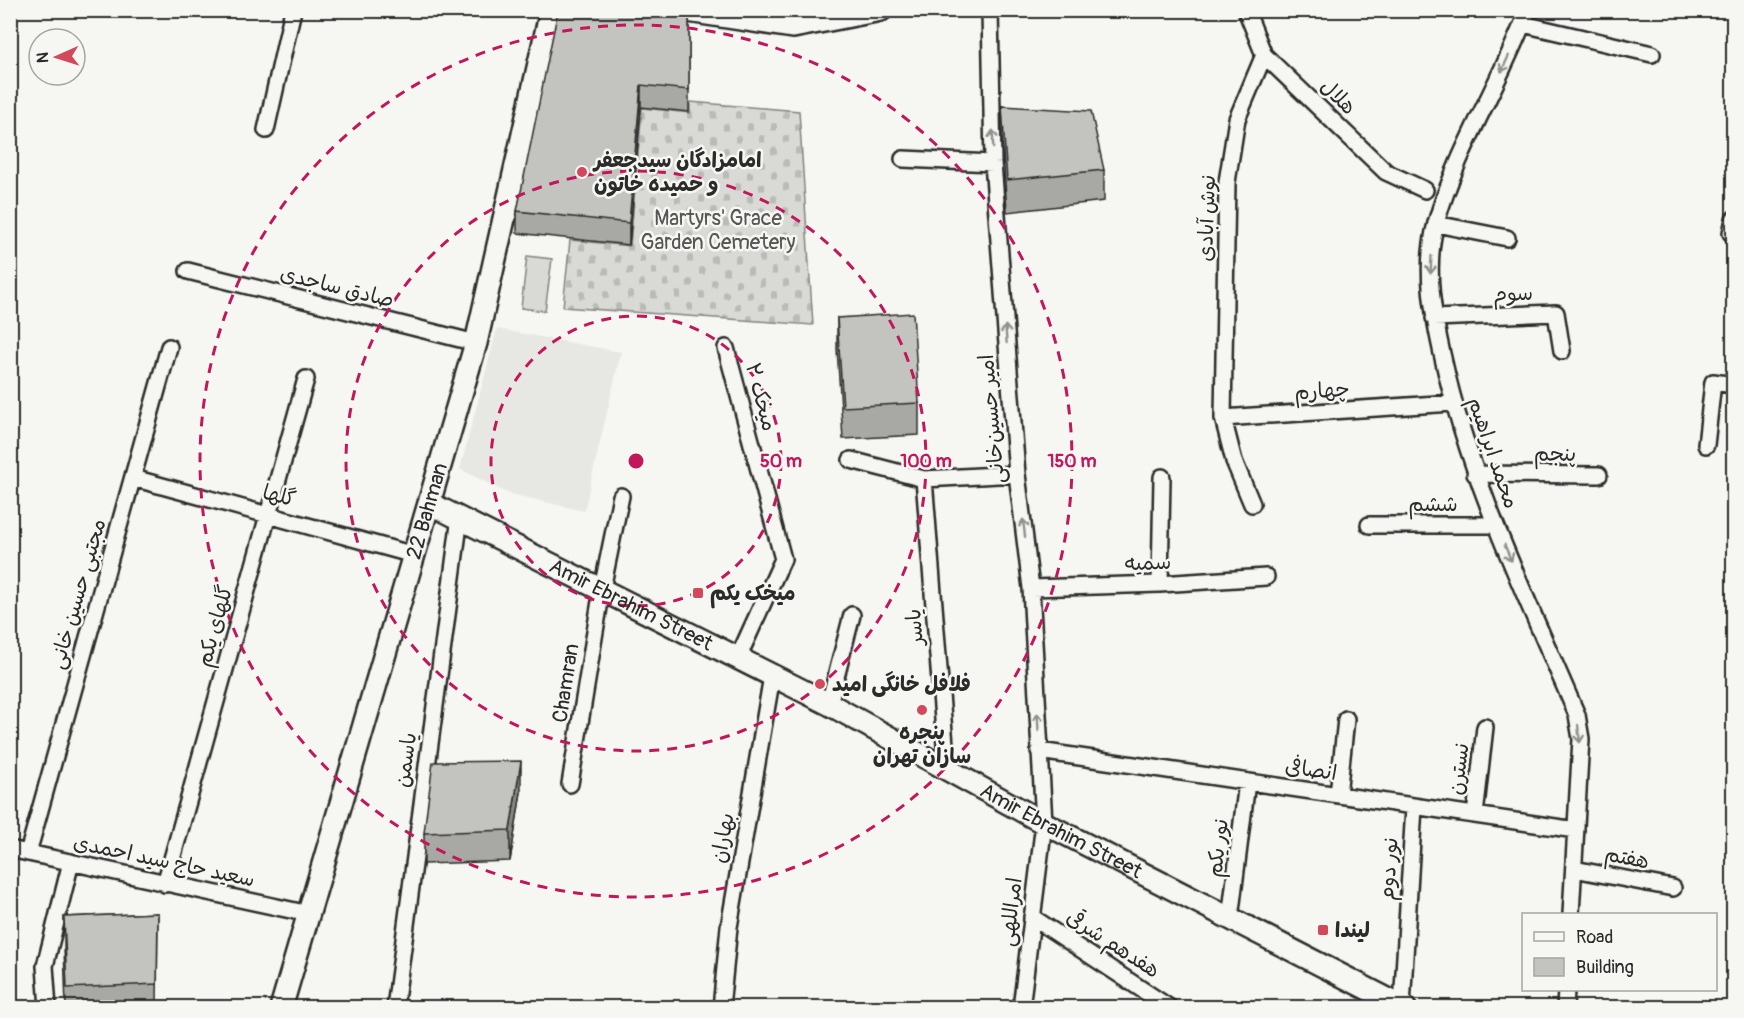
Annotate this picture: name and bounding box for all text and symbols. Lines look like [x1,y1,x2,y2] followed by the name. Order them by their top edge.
[27,27,87,87] north arrow
[33,52,53,64] text: N
[1498,55,1510,73] one-way arrow
[1314,73,1362,121] street label: هلال
[987,130,998,150] one-way arrow
[592,147,762,198] place label: امامزادگان سیدجعفر و حمیده خاتون
[575,165,589,179] marker: امامزادگان سیدجعفر و حمیده خاتون
[1192,174,1222,262] street label: نوش آبادی
[640,205,796,256] park label: Martyrs' Grace Garden Cemetery
[1425,255,1436,275] one-way arrow
[277,260,397,314] street label: صادق ساجدی
[1493,280,1533,310] street label: سوم
[1000,324,1011,344] one-way arrow
[973,353,1011,485] street label: امیر حسین‌خانی
[739,360,783,434] street label: میخک ۲
[1293,376,1351,408] street label: چهارم
[1459,394,1525,513] street label: محمد ابراهیم
[1534,440,1576,470] street label: پنجم
[760,450,802,473] text: 50 m
[900,450,952,473] text: 100 m
[1048,450,1097,473] text: 150 m
[626,451,646,471] centre of rings
[400,460,454,562] street label: 22 Bahman
[259,479,299,513] street label: گلها
[1408,491,1458,520] street label: ششم
[44,516,112,672] street label: مجتبی حسین خانی
[1018,518,1029,538] one-way arrow
[1503,543,1514,562] one-way arrow
[1124,549,1172,577] street label: سمیه
[545,552,718,657] street label: Amir Ebrahim Street
[710,580,795,609] place label: میخک یکم
[190,582,241,670] street label: گلهای یکم
[691,586,705,600] marker: میخک یکم
[900,607,930,648] street label: یاسر
[546,642,586,724] street label: Chamran
[832,671,971,698] place label: فلافل خانگی امید
[813,677,827,691] marker: فلافل خانگی امید
[915,703,929,717] marker: پنجره سازان تهران
[1032,713,1043,733] one-way arrow
[873,719,971,770] place label: پنجره سازان تهران
[1574,723,1585,743] one-way arrow
[389,731,423,789] street label: یاسمن
[1442,741,1476,797] street label: نسترن
[1283,752,1339,787] street label: انصافی
[975,777,1147,885] street label: Amir Ebrahim Street
[705,811,741,865] street label: بهاران
[1201,817,1237,879] street label: نور یکم
[71,829,257,893] street label: سعید حاج سید احمدی
[1373,837,1407,902] street label: نور دوم
[1602,840,1652,878] street label: هفتم
[993,876,1029,948] street label: امراللهی
[1060,904,1165,986] street label: هفدهم شرقی
[1522,913,1717,991] legend
[1335,917,1370,944] place label: لیندا
[1316,923,1330,937] marker: لیندا
[1576,926,1613,949] text: Road
[1576,956,1634,979] text: Building

